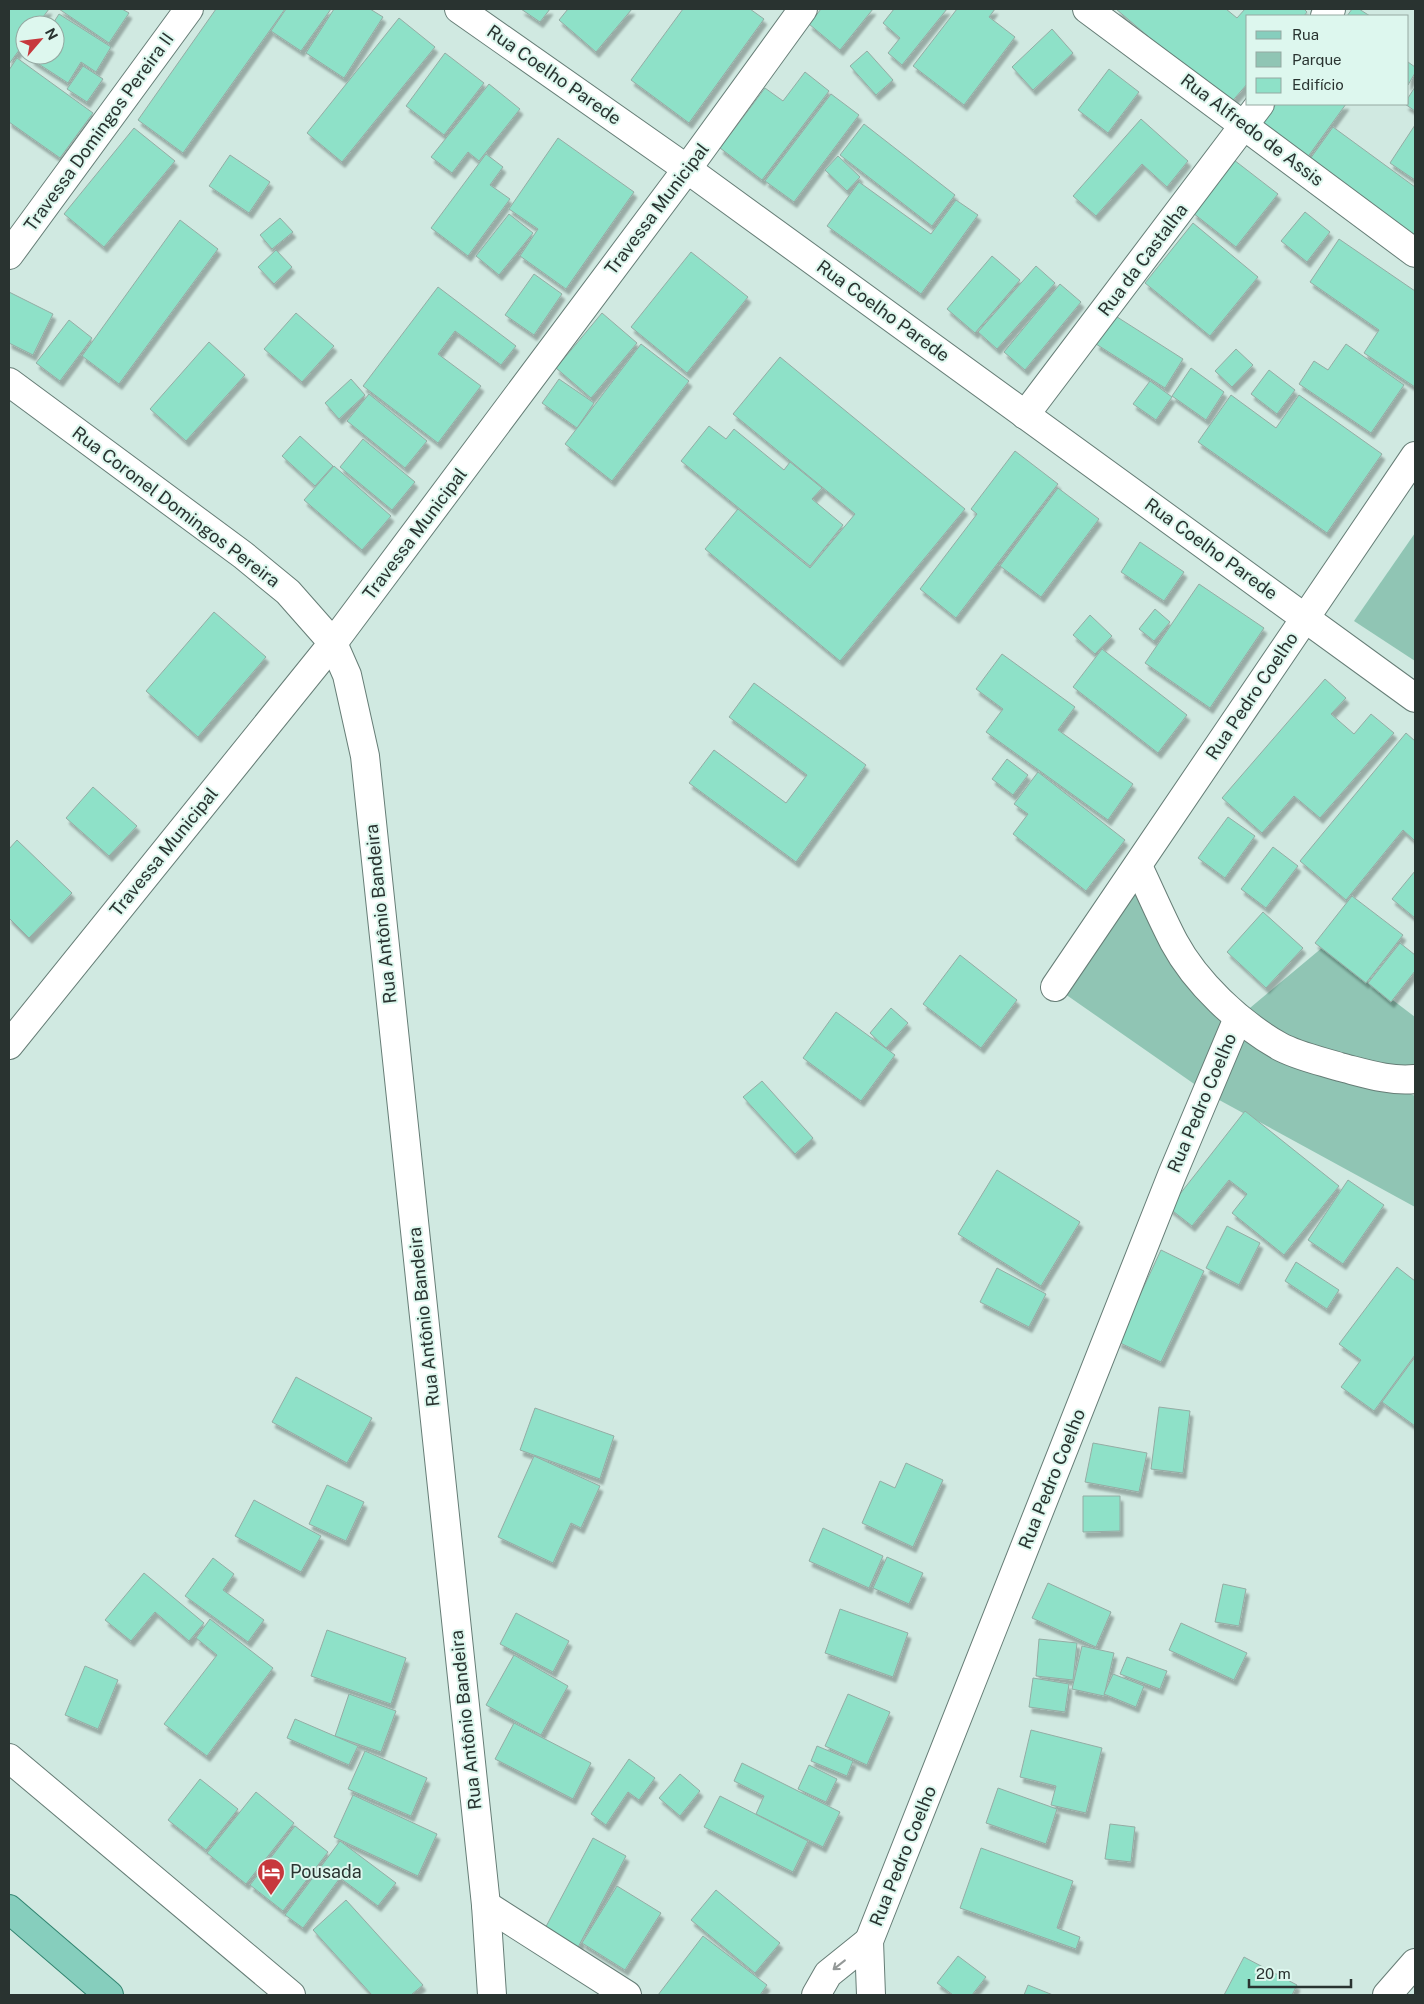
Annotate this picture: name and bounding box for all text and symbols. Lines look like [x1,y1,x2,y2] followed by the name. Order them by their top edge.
[15,15,65,65] north arrow
[1246,15,1409,105] legend
[483,20,625,129] street label: Rua Coelho Parede
[42,25,61,42] text: N
[1292,26,1319,43] text: Rua
[20,28,178,235] street label: Travessa Domingos Pereira II
[1292,51,1342,68] text: Parque
[1177,69,1328,190] street label: Rua Alfredo de Assis
[1292,76,1344,93] text: Edifício
[600,139,713,279] street label: Travessa Municipal
[1094,199,1192,320] street label: Rua da Castalha
[813,255,954,366] street label: Rua Coelho Parede
[68,422,284,592] street label: Rua Coronel Domingos Pereira
[358,464,471,604] street label: Travessa Municipal
[1141,493,1282,604] street label: Rua Coelho Parede
[1201,628,1302,763] street label: Rua Pedro Coelho
[105,783,222,920] street label: Travessa Municipal
[361,823,400,1005] street label: Rua Antônio Bandeira
[1163,1030,1240,1176] street label: Rua Pedro Coelho
[404,1226,443,1408] street label: Rua Antônio Bandeira
[1014,1406,1089,1552] street label: Rua Pedro Coelho
[446,1629,485,1811] street label: Rua Antônio Bandeira
[865,1783,940,1929] street label: Rua Pedro Coelho
[256,1857,286,1896] hotel icon: Pousada
[290,1861,362,1882] place label: Pousada
[1249,1956,1352,1988] scale bar
[832,1960,846,1970] one-way arrow
[1256,1965,1291,1982] text: 20 m

